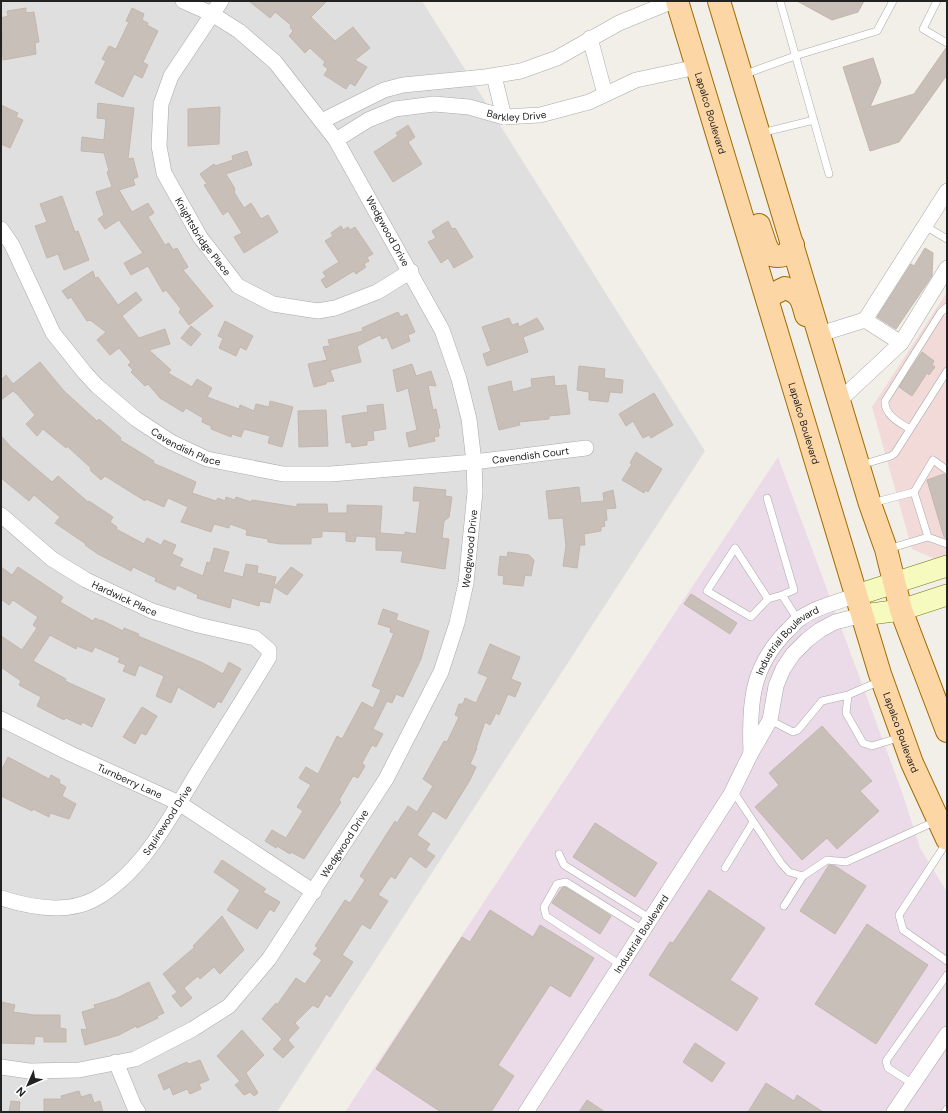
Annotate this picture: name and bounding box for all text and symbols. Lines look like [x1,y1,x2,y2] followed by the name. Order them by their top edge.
[692,71,729,156] street label: Lapalco Boulevard
[485,106,548,124] street label: Barkley Drive
[363,194,412,269] street label: Wedgwood Drive
[172,195,234,279] street label: Knightsbridge Place
[785,381,822,466] street label: Lapalco Boulevard
[148,425,222,469] street label: Cavendish Place
[491,444,570,467] street label: Cavendish Court
[459,509,480,589] street label: Wedgwood Drive
[90,578,159,619] street label: Hardwick Place
[753,603,821,677] street label: Industrial Boulevard
[880,690,922,775] street label: Lapalco Boulevard
[95,761,165,802] street label: Turnberry Lane
[140,782,195,858] street label: Squirewood Drive
[318,807,372,880] street label: Wedgwood Drive
[611,892,671,976] street label: Industrial Boulevard
[8,1065,48,1105] north arrow
[13,1084,29,1100] text: N

